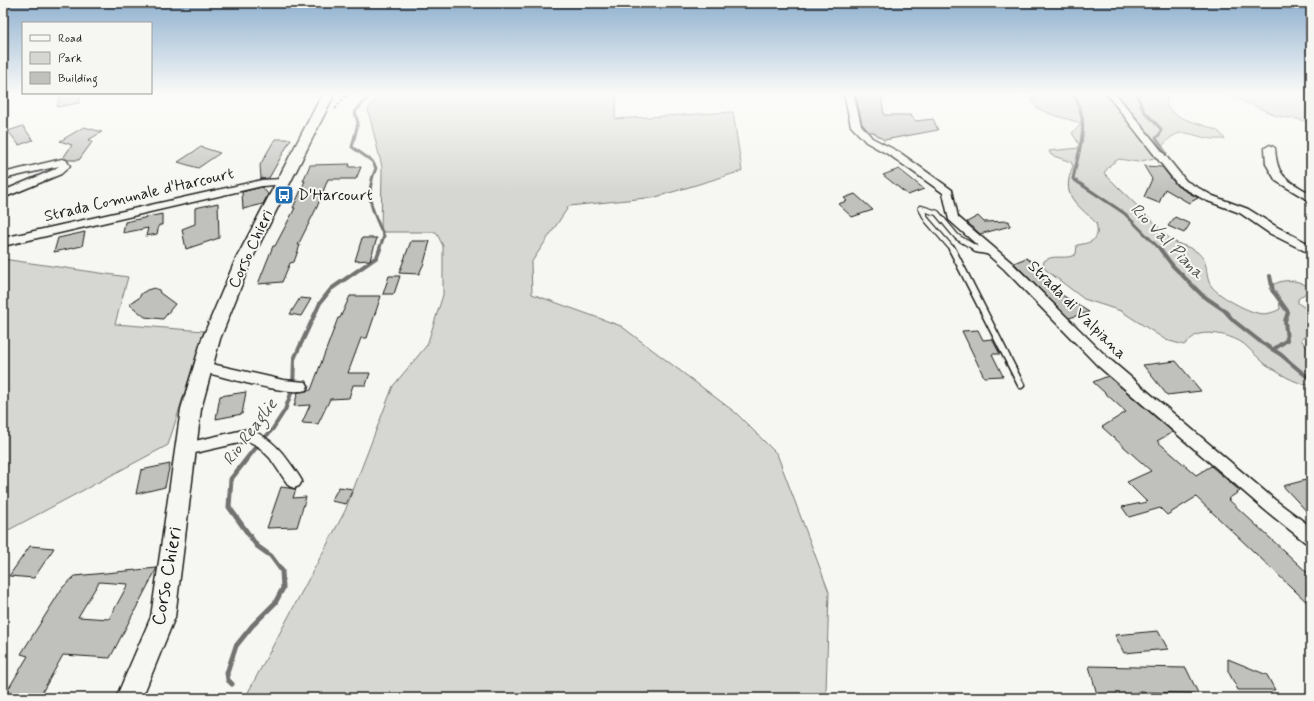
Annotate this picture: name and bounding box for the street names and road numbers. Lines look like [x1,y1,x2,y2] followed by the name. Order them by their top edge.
[42,163,236,227] street label: Strada Comunale d'Harcourt
[224,206,278,292] street label: Corso Chieri
[1023,256,1131,364] street label: Strada di Valpiana
[146,524,188,628] street label: Corso Chieri

